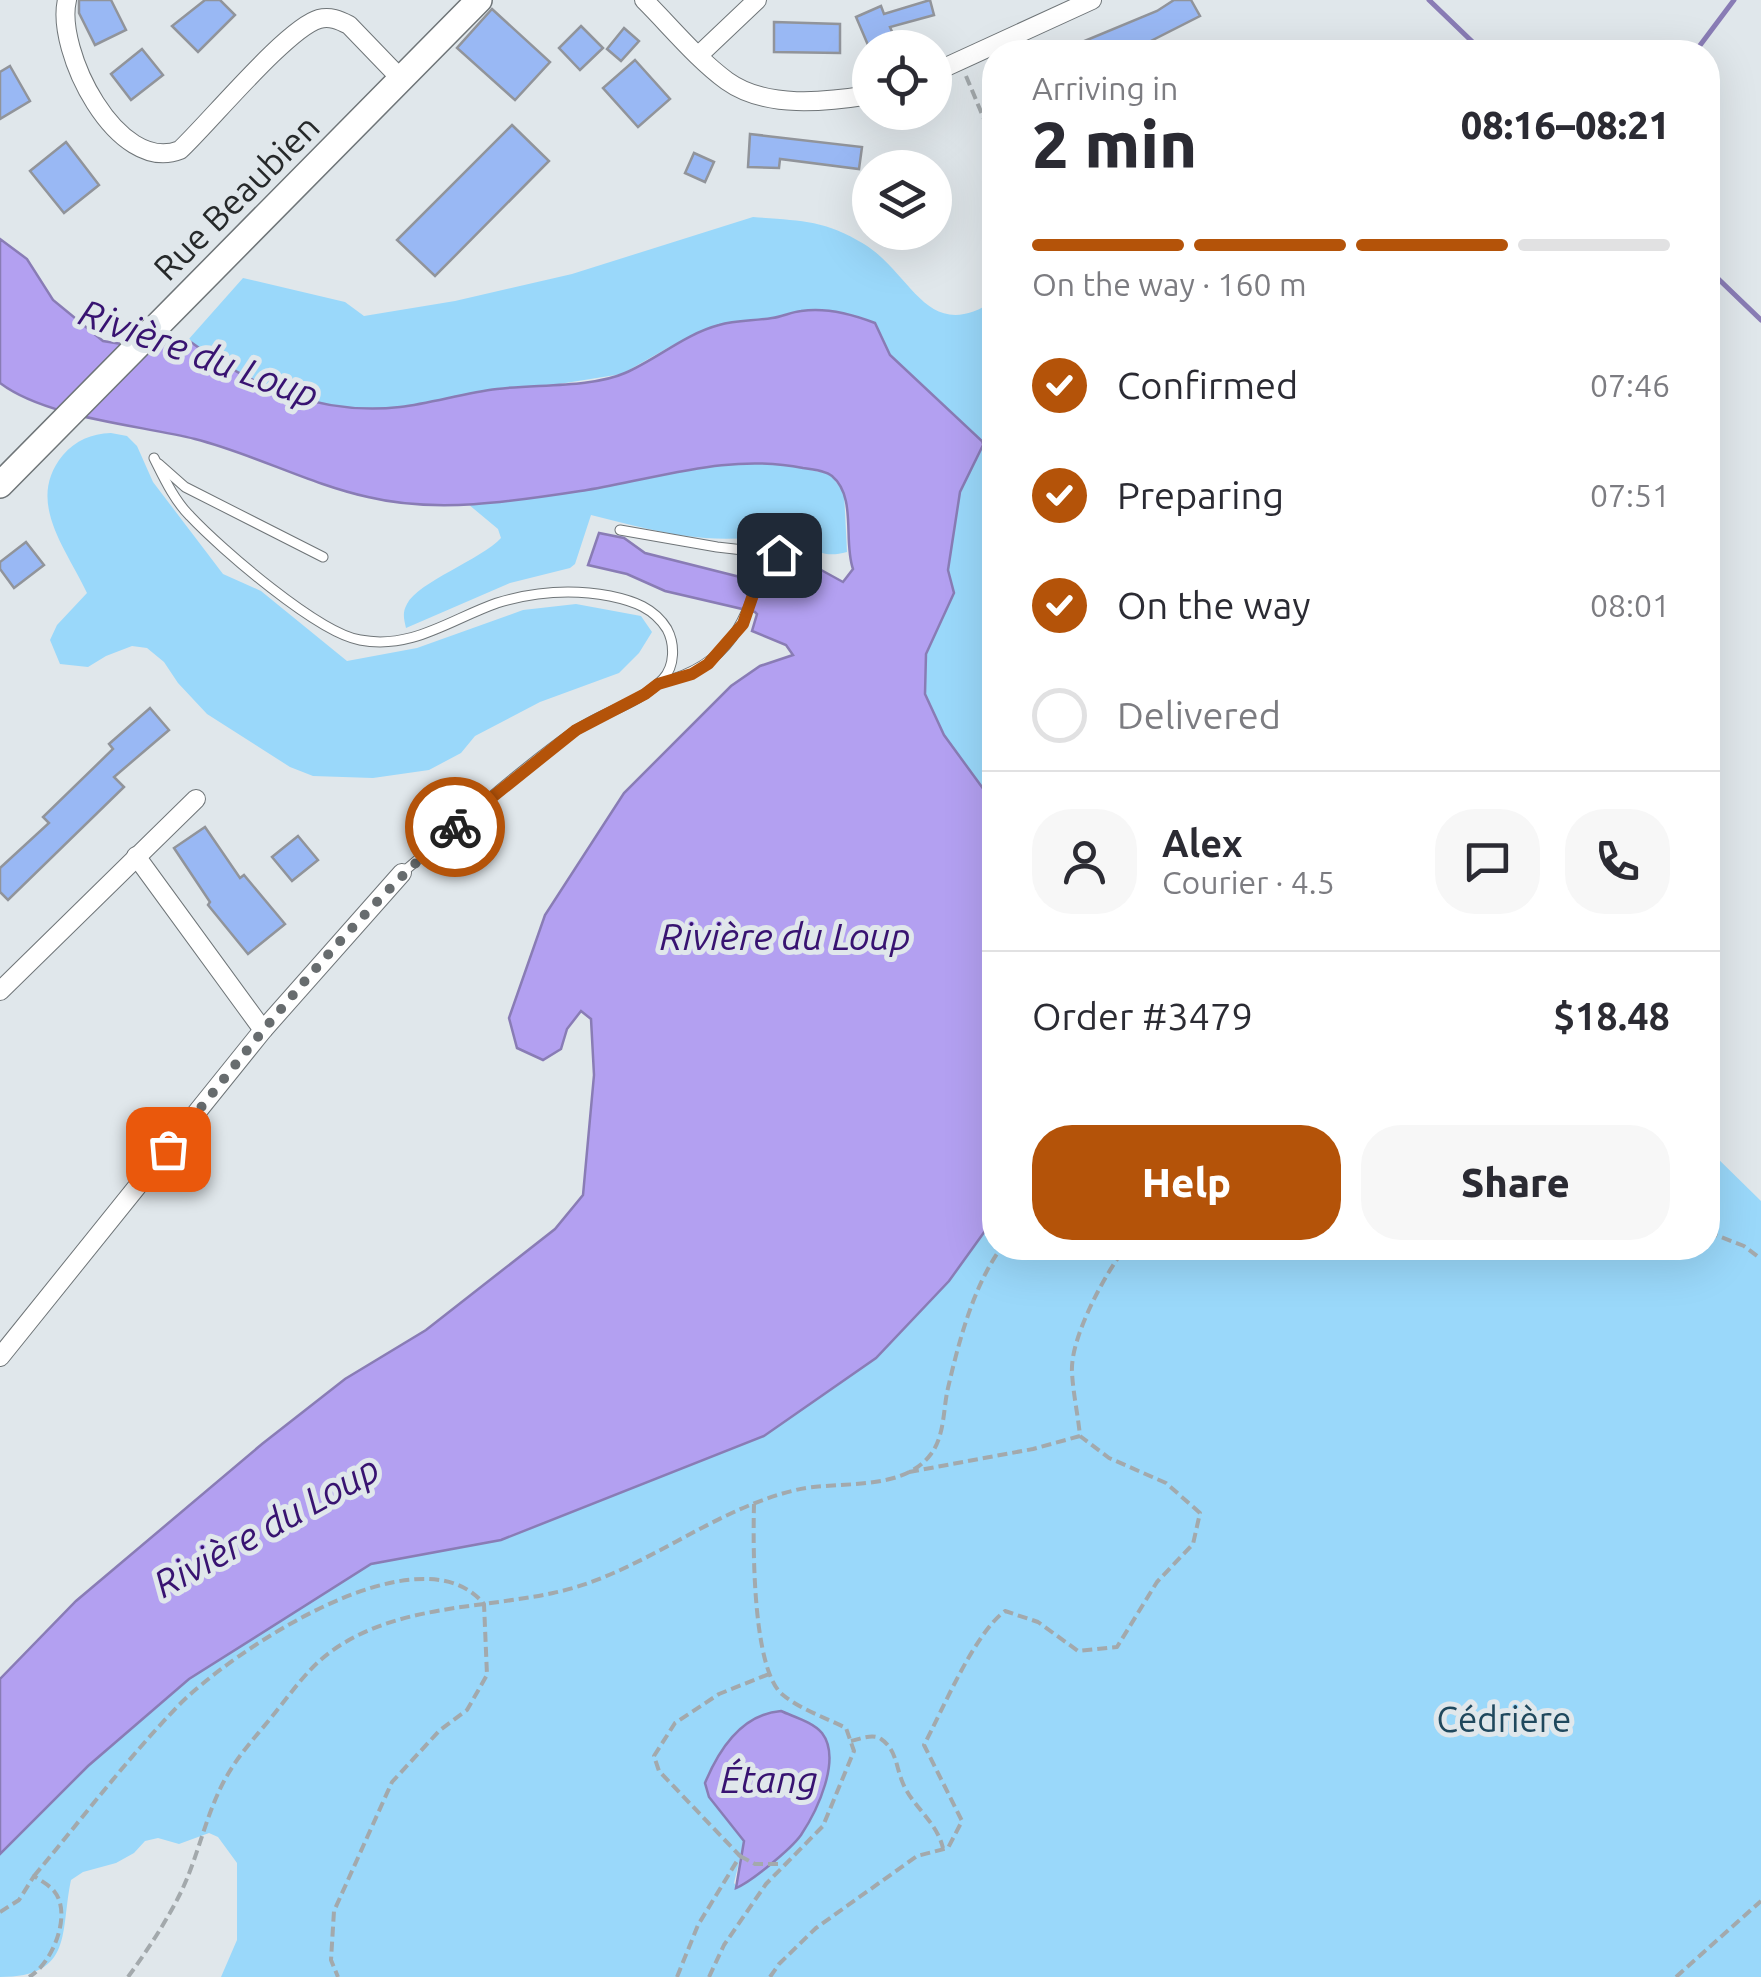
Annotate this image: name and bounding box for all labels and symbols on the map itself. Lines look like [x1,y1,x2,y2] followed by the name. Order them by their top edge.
[145,106,327,288] street label: Rue Beaubien
[74,290,324,416] water label: Rivière du Loup
[737,513,822,598] pin
[405,777,505,877] courier
[660,915,910,957] water label: Rivière du Loup
[126,1107,211,1192] pin
[146,1447,386,1605] water label: Rivière du Loup
[1437,1699,1571,1739] park label: Cédrière
[720,1757,818,1800] water label: Étang

